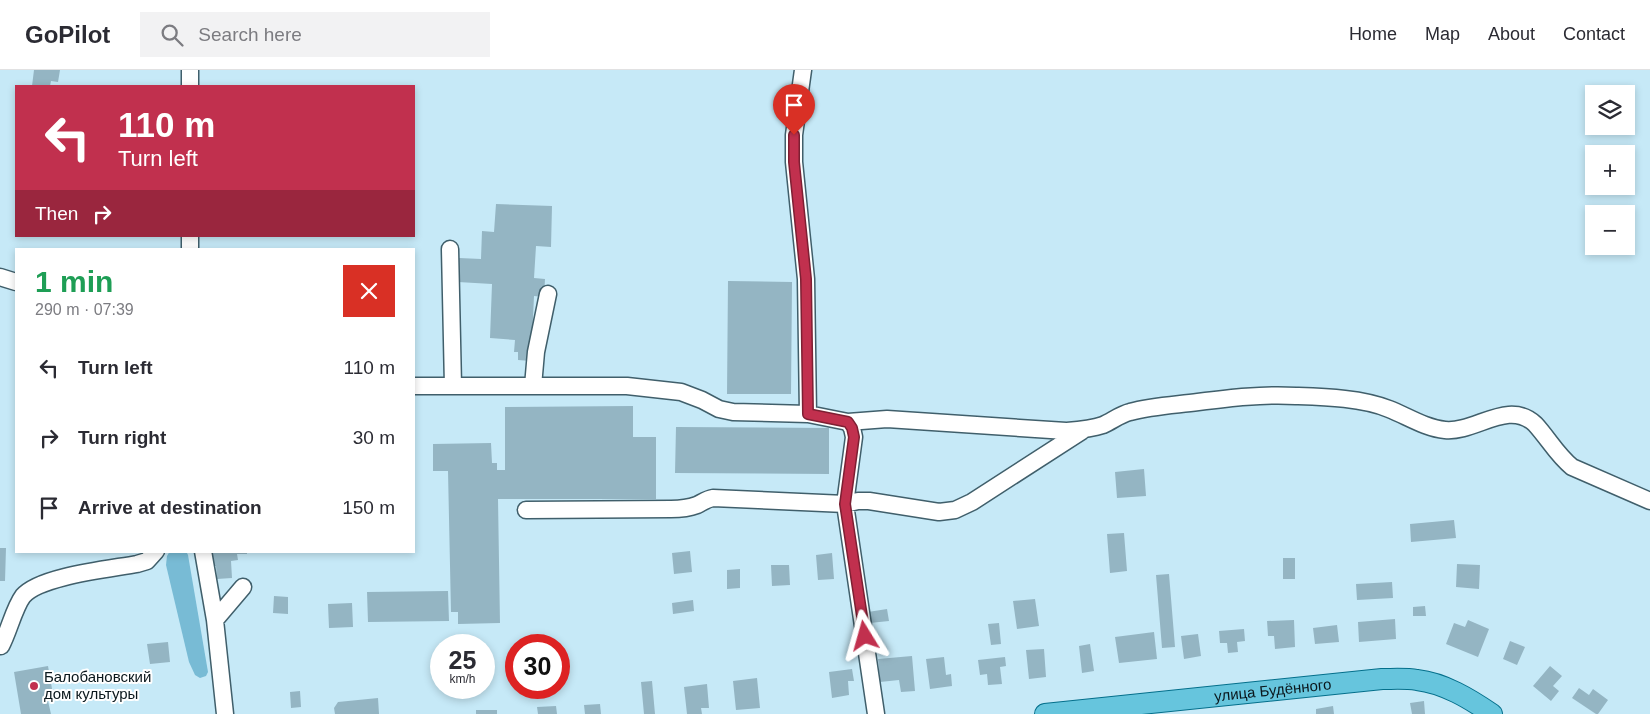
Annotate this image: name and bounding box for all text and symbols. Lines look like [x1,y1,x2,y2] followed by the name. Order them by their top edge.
[140,12,490,57] search box
[25,21,110,48] text: GoPilot
[158,21,186,49] icon: search
[198,24,302,45] text: Search here
[1349,24,1397,44] text: Home
[1425,24,1460,44] text: Map
[1488,24,1535,44] text: About
[1563,24,1625,44] text: Contact
[773,84,815,135] pin
[1585,85,1635,255] map controls
[1585,85,1635,135] button: layers
[780,91,808,119] icon: arrive
[35,105,100,170] icon: left
[118,105,215,144] text: 110 m
[1585,145,1635,195] button: +
[118,146,198,171] text: Turn left
[88,200,116,228] icon: right
[35,203,78,224] text: Then
[1585,205,1635,255] button: −
[35,265,113,298] text: 1 min
[343,265,395,317] button: close
[35,301,134,318] text: 290 m · 07:39
[35,354,63,382] icon: left
[78,357,153,378] text: Turn left
[344,357,395,378] text: 110 m
[35,424,63,452] icon: right
[78,427,166,448] text: Turn right
[353,427,395,448] text: 30 m
[35,494,63,522] icon: arrive
[78,497,262,518] text: Arrive at destination
[342,497,395,518] text: 150 m
[838,609,890,661] position arrow
[505,634,570,699] speed limit sign: 30
[449,646,476,674] text: 25
[44,668,151,702] place label: Балобановский дом культуры
[449,672,476,686] text: km/h
[1213,675,1332,704] street label: улица Будённого
[28,680,40,692] marker: Балобановский дом культуры

